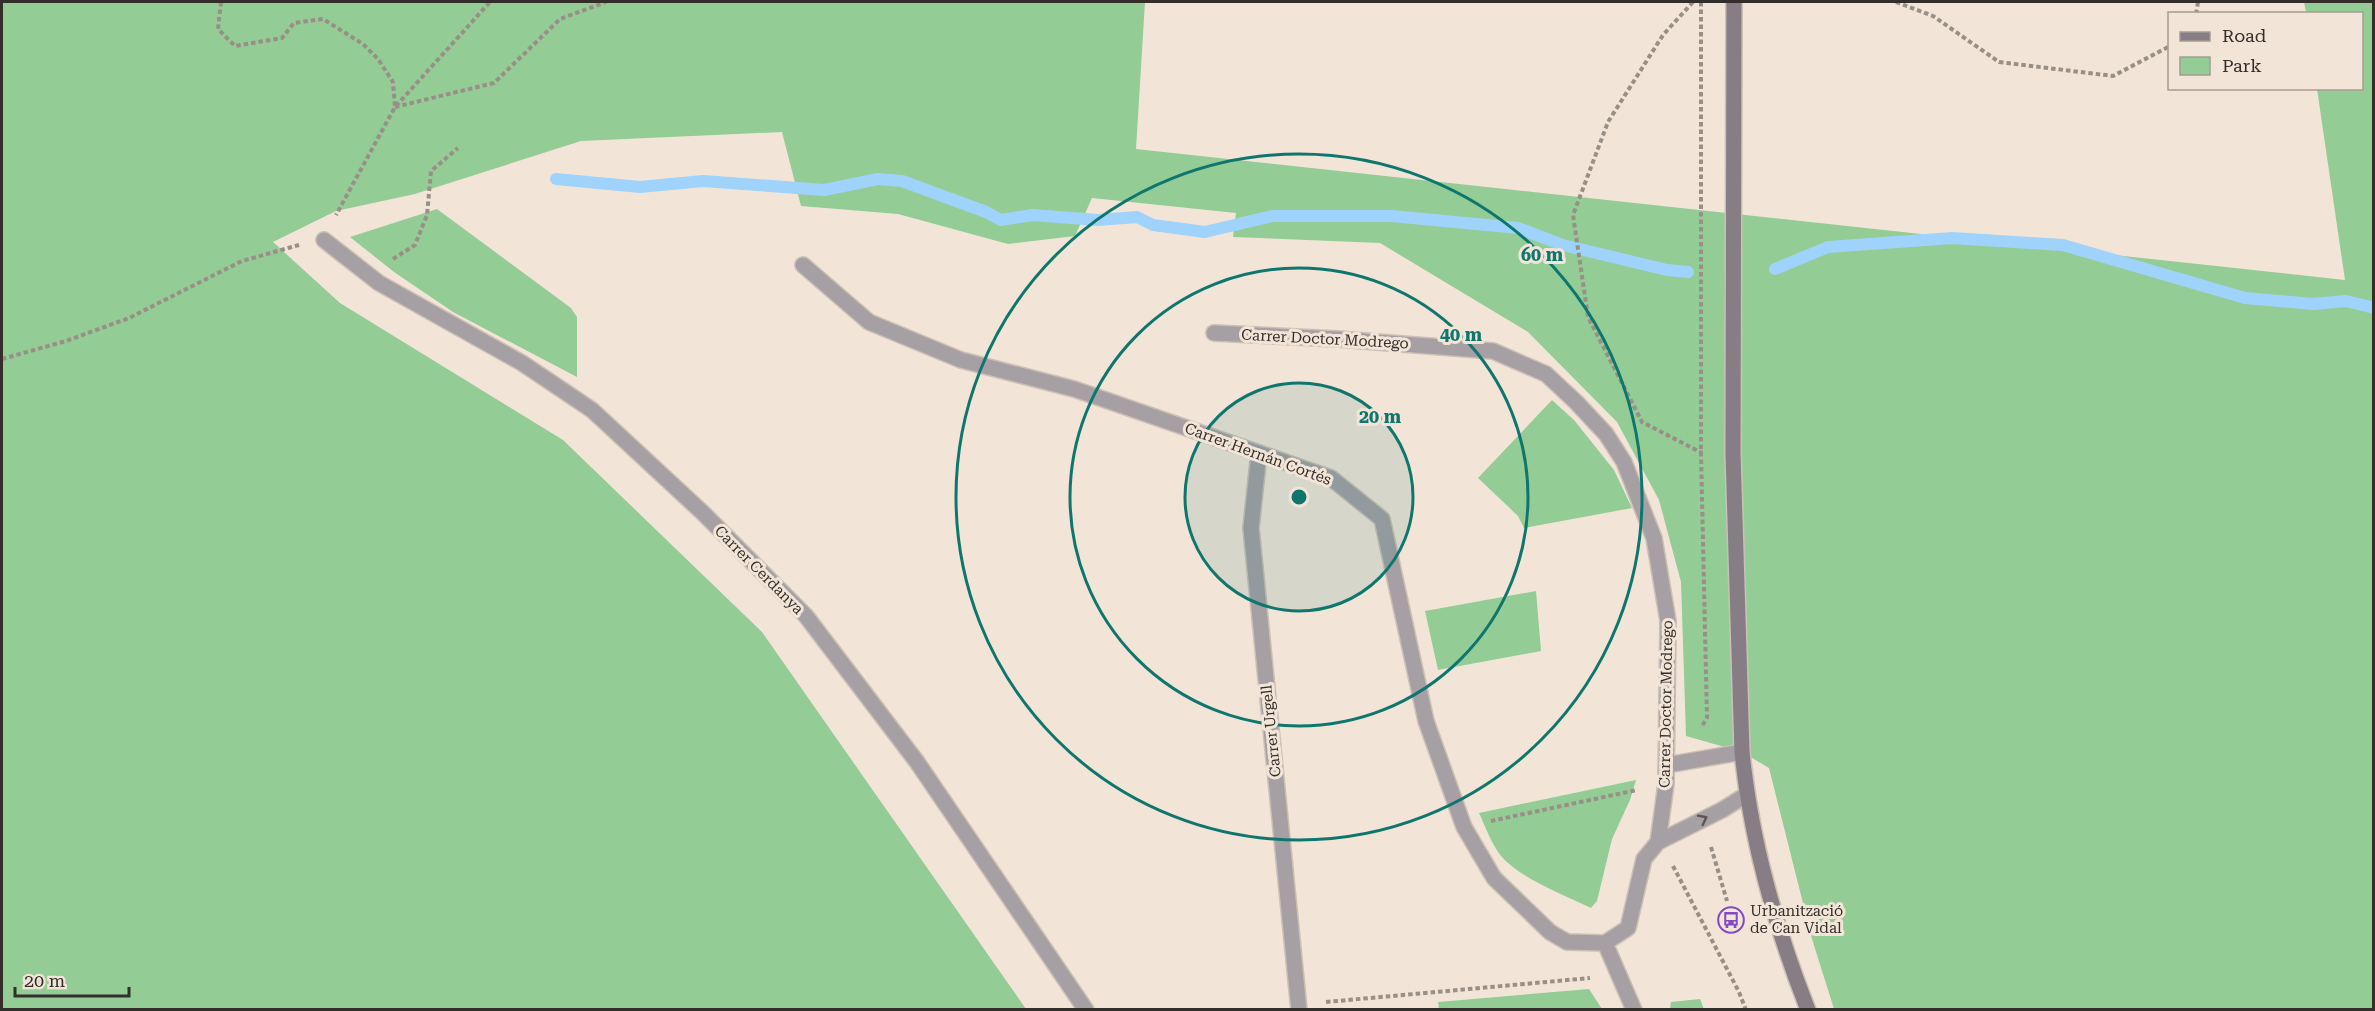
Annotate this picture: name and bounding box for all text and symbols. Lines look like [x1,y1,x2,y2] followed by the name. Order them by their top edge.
[2168,12,2363,90] legend
[2222,25,2267,46] text: Road
[2222,55,2262,76] text: Park
[1521,244,1564,265] text: 60 m
[1440,324,1483,345] text: 40 m
[1241,326,1409,352] street label: Carrer Doctor Modrego
[1359,406,1402,427] text: 20 m
[1182,419,1334,489] street label: Carrer Hernán Cortés
[1289,487,1309,507] centre of rings
[711,522,807,618] street label: Carrer Cerdanya
[1656,620,1676,788] street label: Carrer Doctor Modrego
[1257,684,1285,778] street label: Carrer Urgell
[1696,815,1707,827] one-way arrow
[1750,902,1843,937] place label: Urbanització de Can Vidal
[1716,905,1746,935] bus stop icon: Urbanització de Can Vidal
[15,960,129,998] scale bar
[24,970,65,991] text: 20 m

